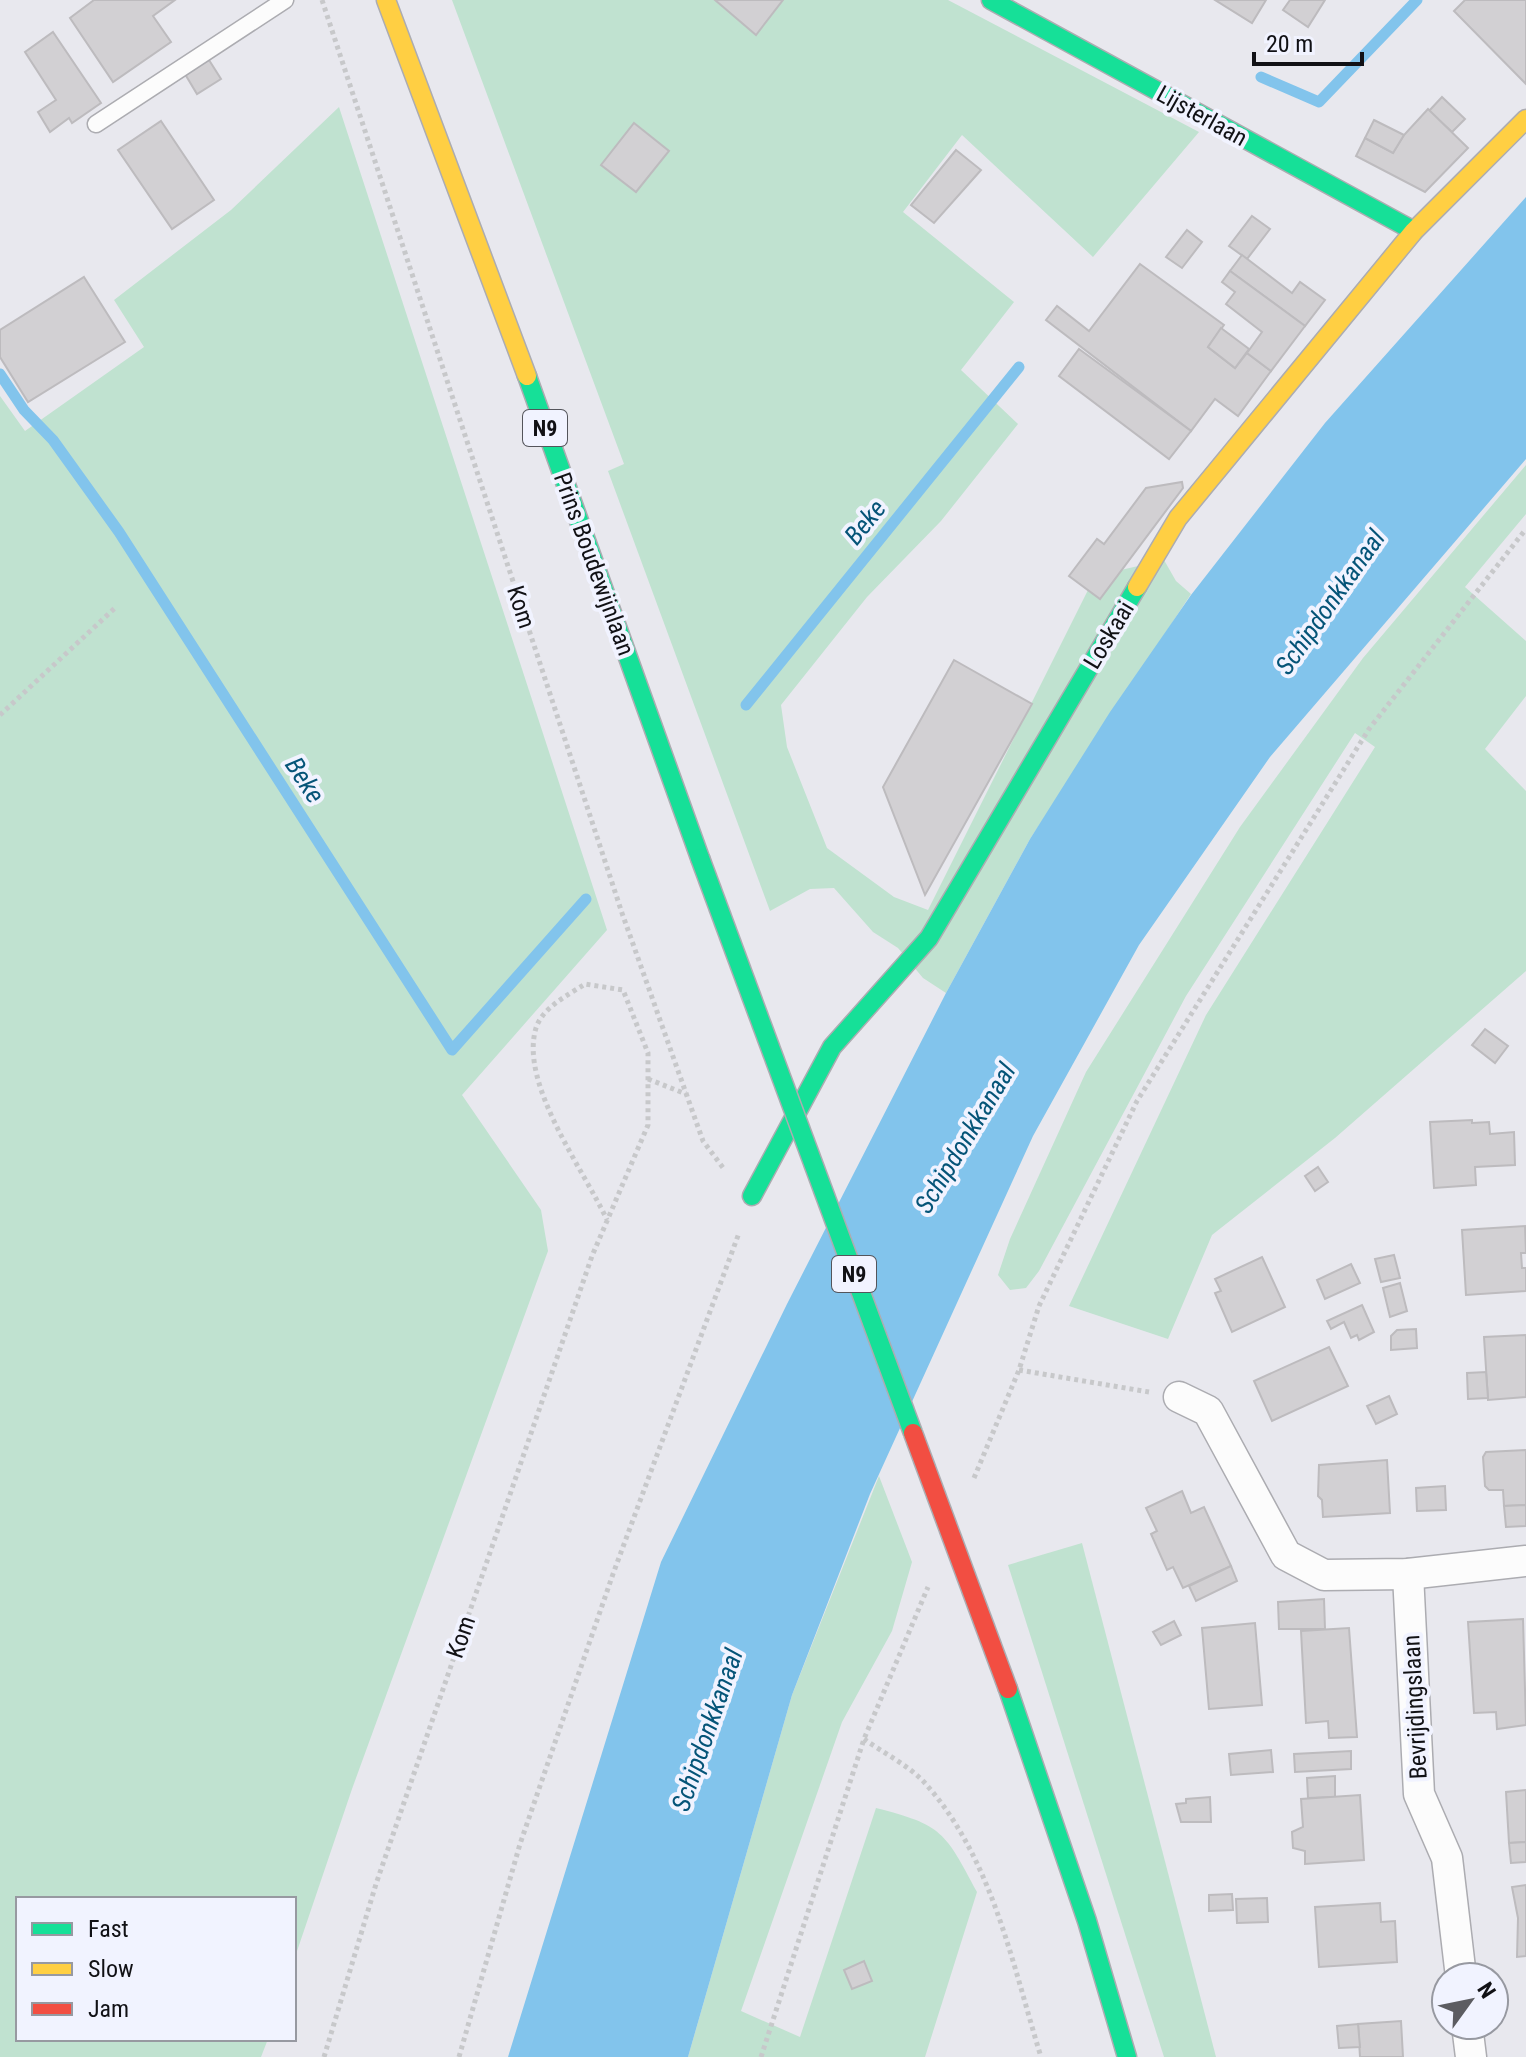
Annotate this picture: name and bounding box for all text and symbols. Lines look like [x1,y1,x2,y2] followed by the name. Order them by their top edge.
[1254,16,1362,66] scale bar
[1266,30,1313,58] text: 20 m
[1152,80,1252,152] street label: Lijsterlaan
[523,410,567,446] road number: N9
[548,469,640,659] street label: Prins Boudewijnlaan
[838,494,892,550] water label: Beke
[1269,523,1392,680] water label: Schipdonkkanaal
[501,582,541,632] street label: Kom
[1078,596,1140,674] street label: Loskaai
[279,751,331,809] water label: Beke
[908,1057,1022,1218] water label: Schipdonkkanaal
[832,1256,876,1292] road number: N9
[441,1612,481,1662] street label: Kom
[1397,1634,1433,1780] street label: Bevrijdingslaan
[665,1644,749,1815] water label: Schipdonkkanaal
[16,1897,296,2041] legend
[88,1915,129,1943] text: Fast
[88,1955,134,1983] text: Slow
[1430,1961,1510,2041] north arrow
[1472,1978,1501,2003] text: N
[88,1995,129,2023] text: Jam

